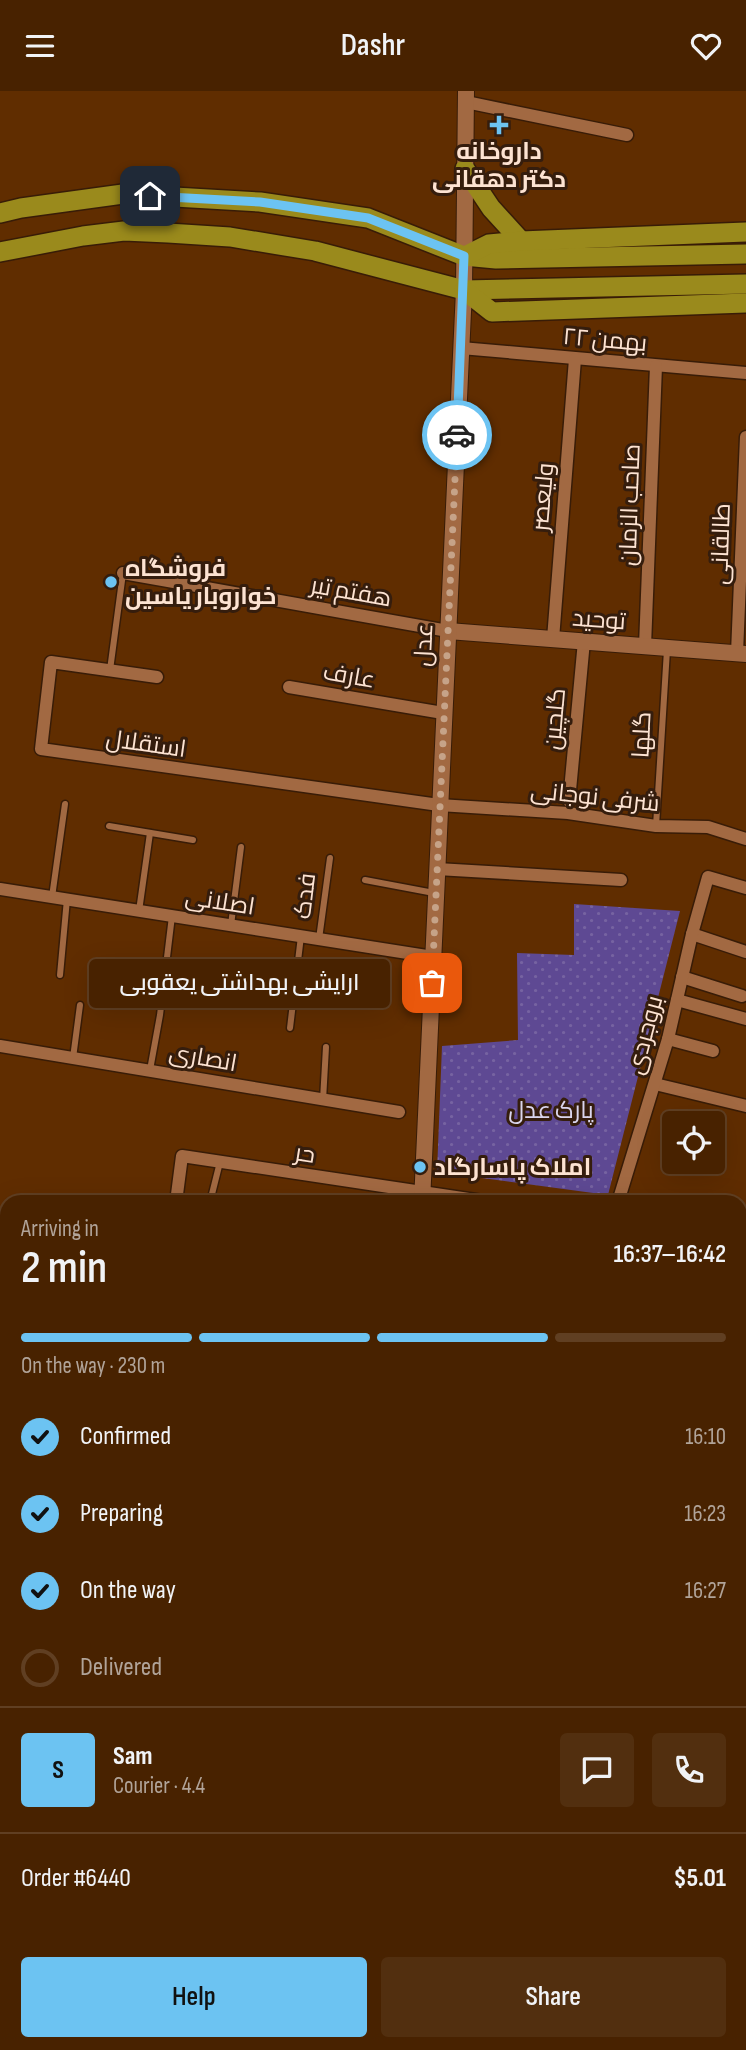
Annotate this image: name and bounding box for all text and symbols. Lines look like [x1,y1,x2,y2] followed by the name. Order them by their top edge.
[341,26,405,65] text: Dashr
[21,27,59,65] icon: menu
[687,27,725,65] icon: heart
[491,117,507,133] marker: داروخانه دکتر دهقانی
[432,137,566,194] place label: داروخانه دکتر دهقانی
[120,166,180,226] pin
[131,177,169,215] icon: home
[562,322,648,358] street label: ۲۲ بهمن
[422,400,492,470] courier
[438,416,476,454] icon: car
[613,443,647,567] street label: صاحب الزمان
[525,461,560,535] street label: ولیعصر
[705,503,737,585] street label: طالقانی
[125,554,276,611] place label: فروشگاه خواروبار یاسین
[306,570,394,614] street label: هفتم تیر
[103,574,119,590] marker: فروشگاه خواروبار یاسین
[571,604,627,636] street label: توحید
[408,623,440,667] street label: عدل
[321,657,377,695] street label: عارف
[538,687,573,751] street label: گلچین
[626,711,658,759] street label: گلها
[104,724,188,764] street label: استقلال
[529,776,661,818] street label: شرفی نوجانی
[288,871,322,921] street label: فدک
[183,882,257,922] street label: اصلانی
[402,953,462,1013] pin
[89,959,390,1008] callout: ارایشی بهداشتی یعقوبی
[413,964,451,1002] icon: bag
[120,969,359,997] text: ارایشی بهداشتی یعقوبی
[621,992,669,1078] street label: بروجردی
[167,1038,239,1078] street label: انصاری
[508,1096,594,1126] park label: پارک عدل
[662,1111,725,1174] map controls
[662,1111,725,1174] button: locate
[291,1138,317,1170] street label: حر
[434,1153,591,1184] place label: املاک پاسارگاد
[412,1159,428,1175] marker: املاک پاسارگاد
[21,1215,99,1243] text: Arriving in
[613,1239,726,1270] text: 16:37–16:42
[21,1241,107,1296] text: 2 min
[21,1352,165,1380] text: On the way · 230 m
[21,1418,59,1456] icon: check
[80,1421,171,1452] text: Confirmed
[685,1423,726,1451] text: 16:10
[21,1495,59,1533] icon: check
[80,1498,163,1529] text: Preparing
[684,1500,726,1528] text: 16:23
[21,1572,59,1610] icon: check
[80,1575,176,1606] text: On the way
[685,1577,726,1605] text: 16:27
[80,1652,162,1683] text: Delivered
[560,1733,634,1807] button: chat
[652,1733,726,1807] button: phone
[113,1741,153,1772] text: Sam
[52,1755,64,1786] text: S
[113,1772,205,1800] text: Courier · 4.4
[21,1863,131,1894] text: Order #6440
[673,1863,726,1894] text: $5.01
[21,1957,367,2037] button: Help
[381,1957,726,2037] button: Share

